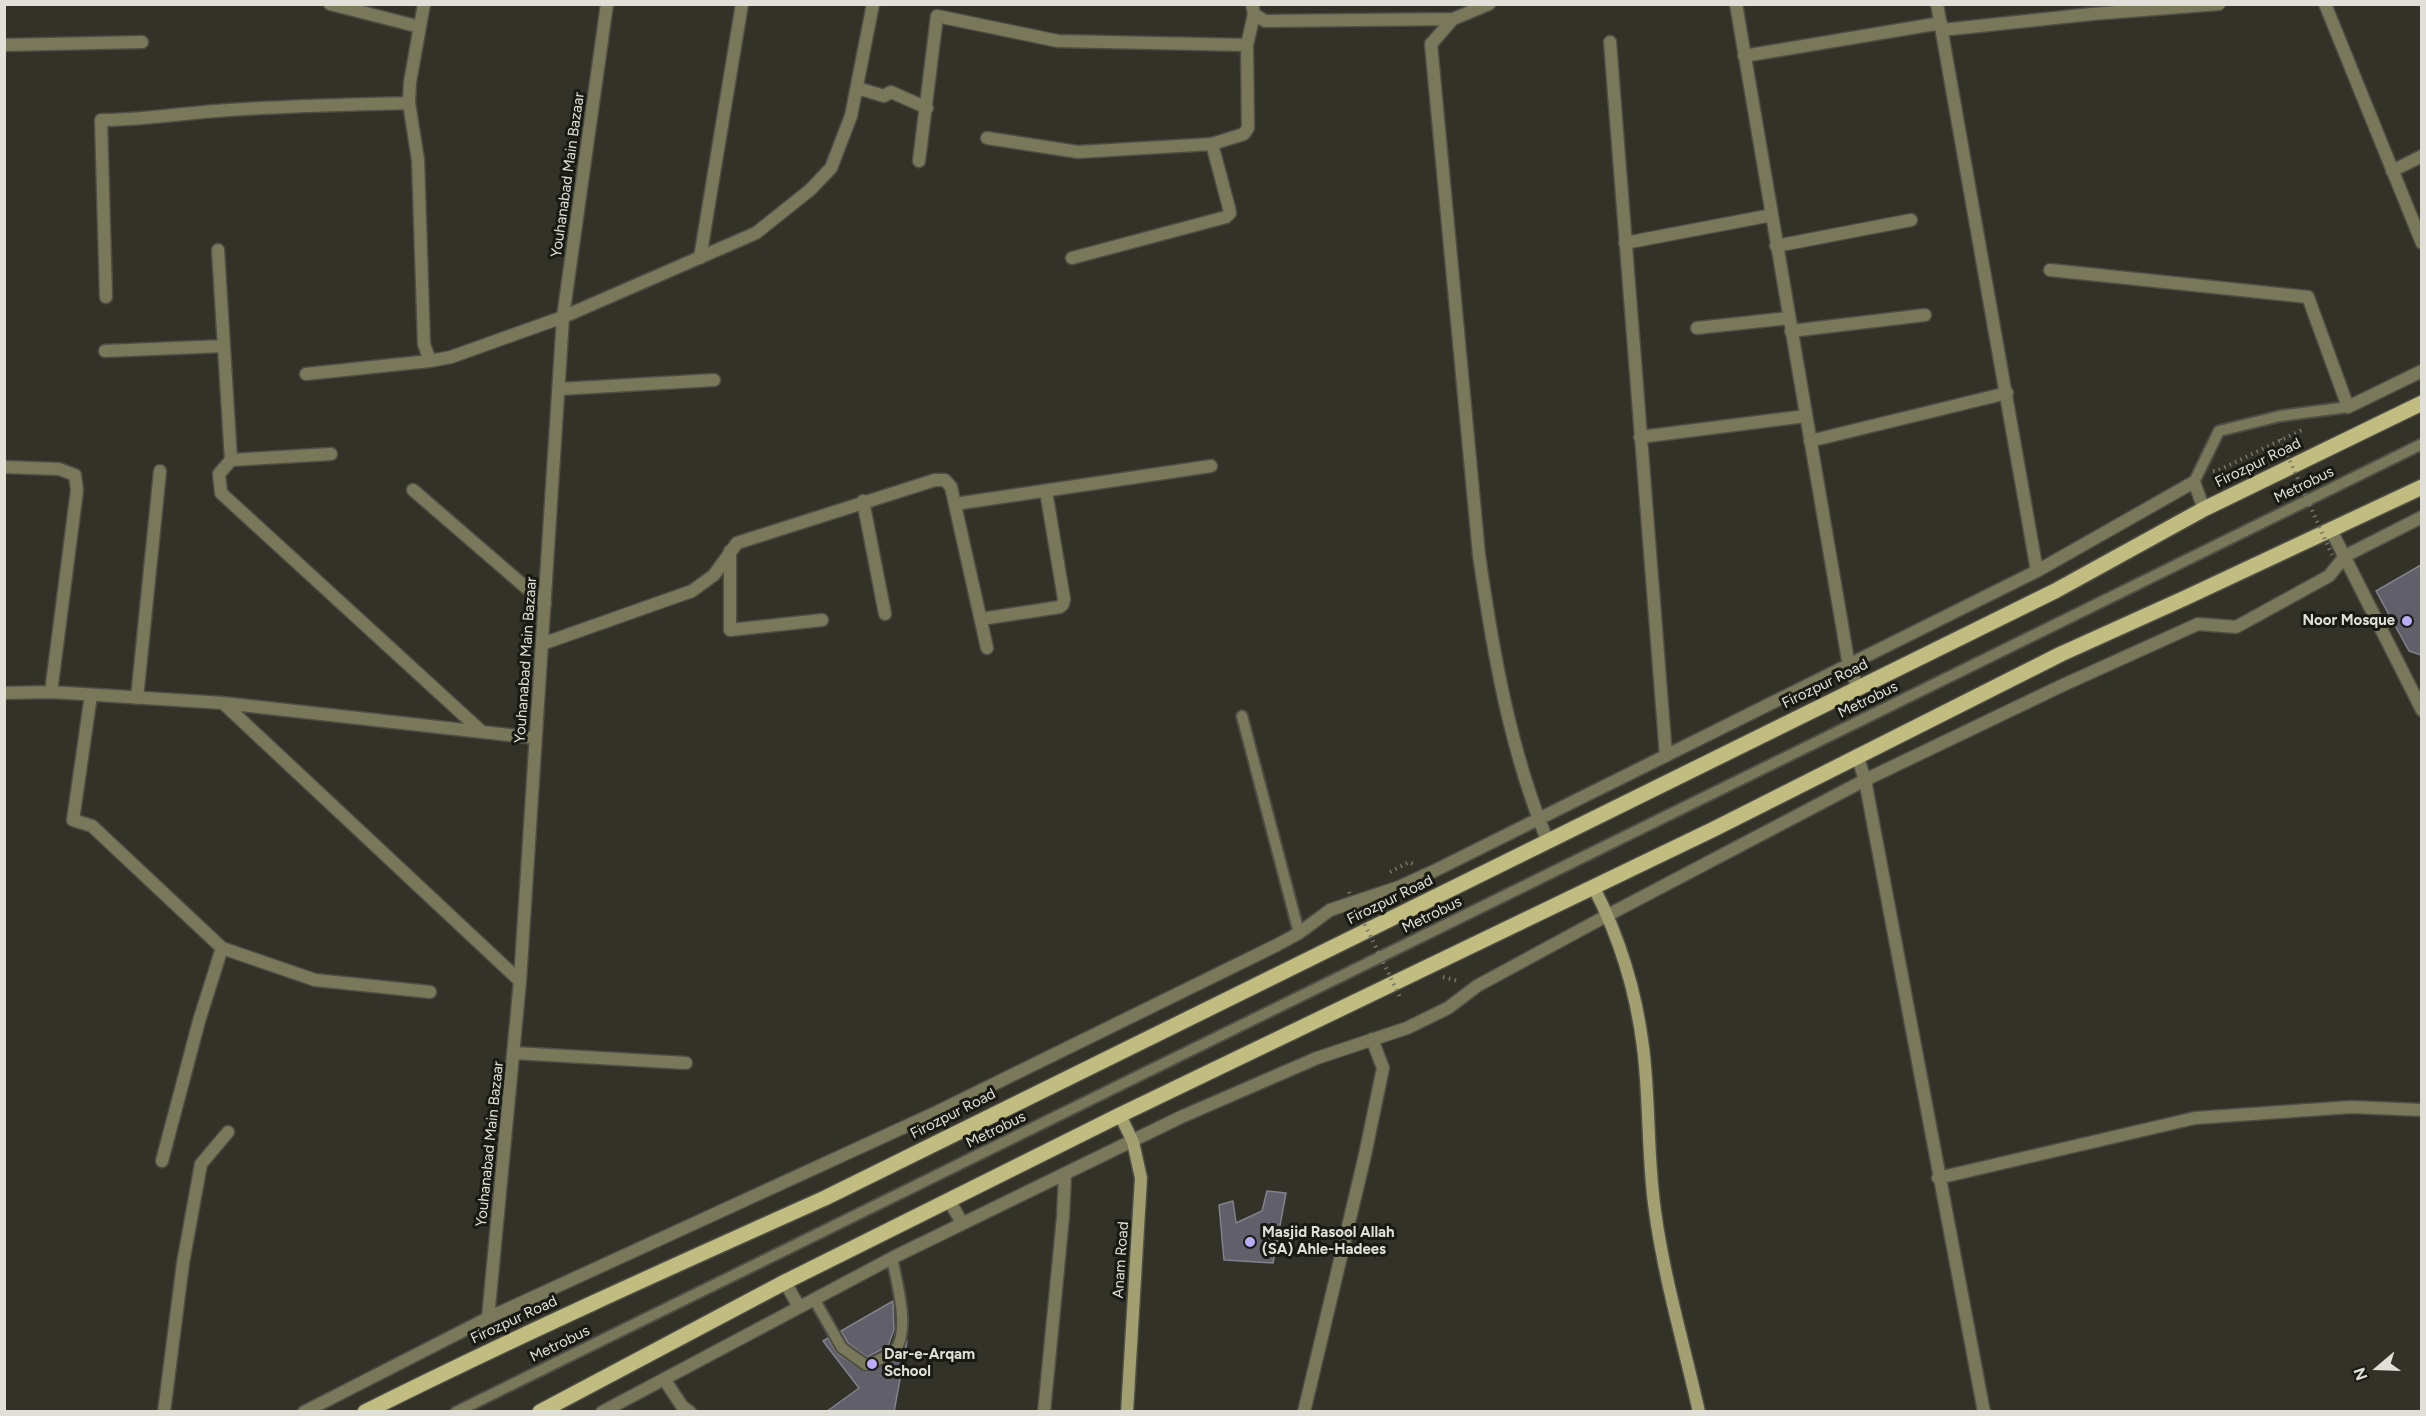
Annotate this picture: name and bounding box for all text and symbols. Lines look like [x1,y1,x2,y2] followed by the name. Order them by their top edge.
[547,91,589,259] street label: Youhanabad Main Bazaar
[2212,434,2304,492] street label: Firozpur Road
[2271,463,2337,507] street label: Metrobus
[511,576,541,744] street label: Youhanabad Main Bazaar
[2302,612,2395,630] place label: Noor Mosque
[2400,614,2414,628] marker: Noor Mosque
[1779,655,1871,713] street label: Firozpur Road
[1835,678,1901,722] street label: Metrobus
[1344,871,1436,929] street label: Firozpur Road
[1399,893,1465,937] street label: Metrobus
[472,1060,508,1228] street label: Youhanabad Main Bazaar
[907,1085,999,1143] street label: Firozpur Road
[963,1108,1029,1152] street label: Metrobus
[1109,1221,1133,1299] street label: Anam Road
[1262,1224,1395,1259] place label: Masjid Rasool Allah (SA) Ahle-Hadees
[1243,1235,1257,1249] marker: Masjid Rasool Allah (SA) Ahle-Hadees
[468,1292,560,1348] street label: Firozpur Road
[527,1322,593,1366] street label: Metrobus
[2348,1338,2408,1398] north arrow
[884,1346,975,1381] place label: Dar-e-Arqam School
[865,1357,879,1371] marker: Dar-e-Arqam School
[2350,1365,2372,1383] text: N

